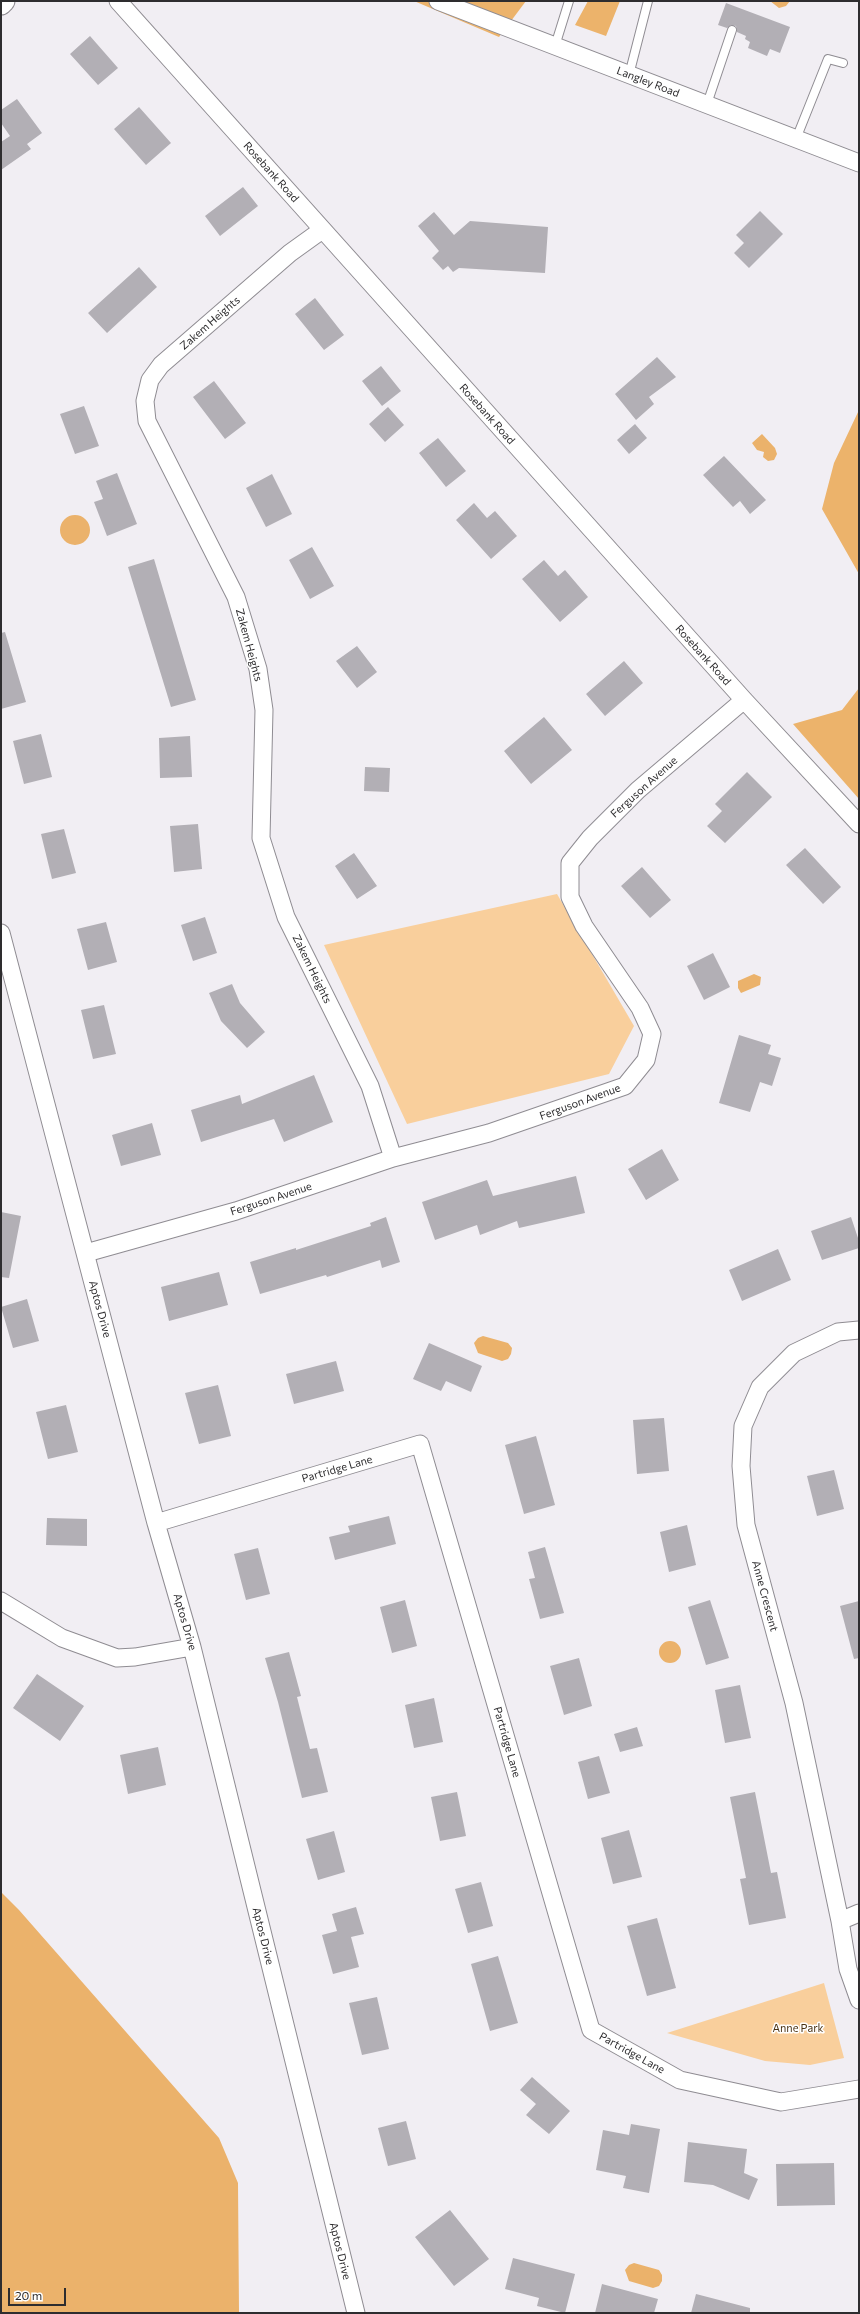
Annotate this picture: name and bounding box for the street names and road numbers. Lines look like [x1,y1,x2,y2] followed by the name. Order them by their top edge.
[615,64,681,100] street label: Langley Road
[240,139,302,205] street label: Rosebank Road
[177,293,243,353] street label: Zakem Heights
[456,381,518,447] street label: Rosebank Road
[233,607,265,683] street label: Zakem Heights
[672,622,734,688] street label: Rosebank Road
[608,754,680,820] street label: Ferguson Avenue
[290,932,334,1006] street label: Zakem Heights
[538,1081,622,1123] street label: Ferguson Avenue
[229,1180,313,1218] street label: Ferguson Avenue
[86,1279,114,1339] street label: Aptos Drive
[300,1453,374,1485] street label: Partridge Lane
[749,1559,781,1633] street label: Anne Crescent
[171,1592,199,1652] street label: Aptos Drive
[491,1705,523,1779] street label: Partridge Lane
[250,1906,276,1966] street label: Aptos Drive
[597,2030,667,2076] street label: Partridge Lane
[327,2221,353,2281] street label: Aptos Drive

